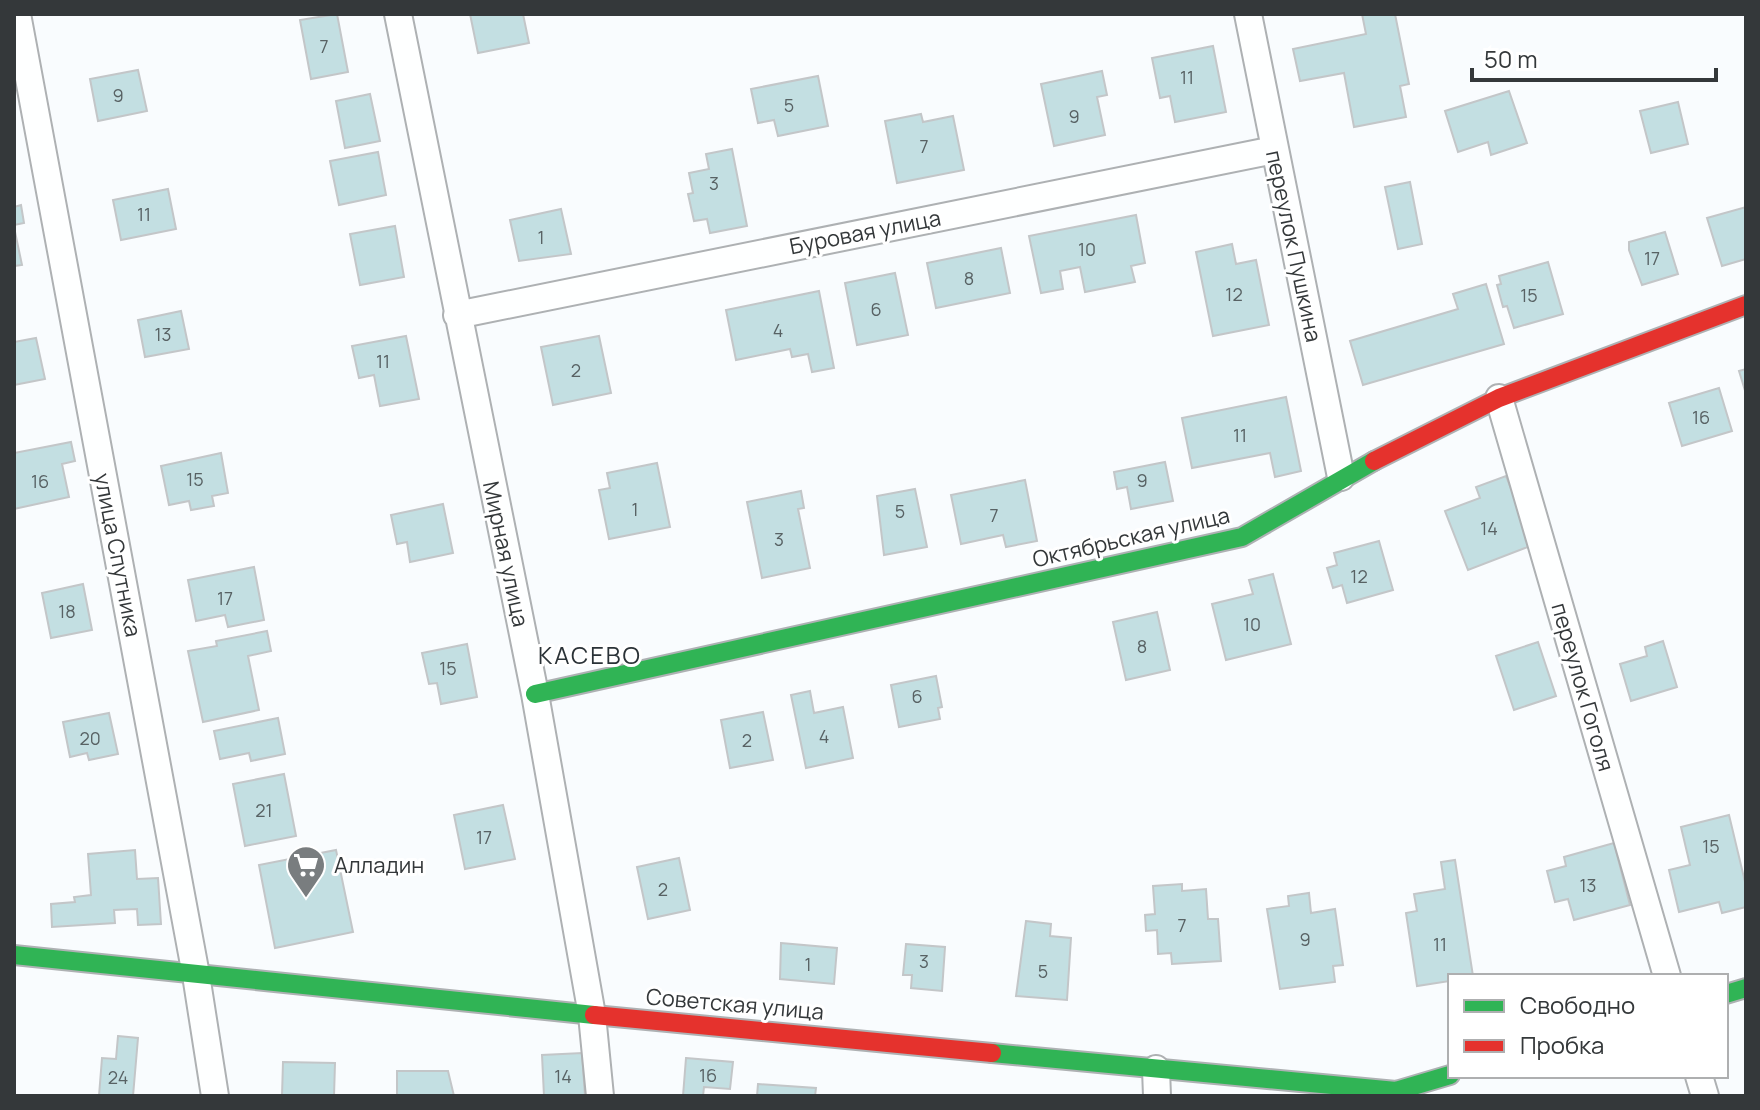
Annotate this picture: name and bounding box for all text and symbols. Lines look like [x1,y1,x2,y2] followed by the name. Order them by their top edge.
[1472,32,1716,82] scale bar
[319,34,329,58] house number: 7
[1484,42,1538,75] text: 50 m
[1180,65,1194,89] house number: 11
[112,83,124,107] house number: 9
[784,93,794,117] house number: 5
[1068,104,1080,128] house number: 9
[919,134,929,158] house number: 7
[1259,147,1329,345] street label: переулок Пушкина
[709,171,719,195] house number: 3
[137,202,151,226] house number: 11
[787,203,943,261] street label: Буровая улица
[537,225,545,249] house number: 1
[1078,237,1096,261] house number: 10
[1644,246,1660,270] house number: 17
[964,266,974,290] house number: 8
[1225,282,1243,306] house number: 12
[1520,283,1538,307] house number: 15
[870,297,882,321] house number: 6
[773,318,783,342] house number: 4
[155,322,171,346] house number: 13
[376,349,390,373] house number: 11
[571,358,581,382] house number: 2
[1692,405,1710,429] house number: 16
[1233,423,1247,447] house number: 11
[186,467,204,491] house number: 15
[1136,468,1148,492] house number: 9
[31,469,49,493] house number: 16
[87,471,149,639] street label: улица Спутника
[476,479,536,629] street label: Мирная улица
[631,497,639,521] house number: 1
[895,499,905,523] house number: 5
[1030,500,1232,574] street label: Октябрьская улица
[989,503,999,527] house number: 7
[1480,516,1498,540] house number: 14
[774,527,784,551] house number: 3
[1350,564,1368,588] house number: 12
[217,586,233,610] house number: 17
[58,599,76,623] house number: 18
[1545,599,1621,775] street label: переулок Гоголя
[1243,612,1261,636] house number: 10
[1137,634,1147,658] house number: 8
[538,638,642,671] district label: КАСЕВО
[439,656,457,680] house number: 15
[911,684,923,708] house number: 6
[819,724,829,748] house number: 4
[79,726,101,750] house number: 20
[742,728,752,752] house number: 2
[255,798,273,822] house number: 21
[476,825,492,849] house number: 17
[1702,834,1720,858] house number: 15
[285,844,327,899] supermarket icon: Алладин
[334,850,424,880] place label: Алладин
[1580,873,1596,897] house number: 13
[658,877,668,901] house number: 2
[1177,913,1187,937] house number: 7
[1299,927,1311,951] house number: 9
[1433,932,1447,956] house number: 11
[919,949,929,973] house number: 3
[804,952,812,976] house number: 1
[1038,959,1048,983] house number: 5
[1448,974,1728,1078] legend
[645,981,825,1027] street label: Советская улица
[1520,988,1635,1021] text: Свободно
[1520,1028,1604,1061] text: Пробка
[699,1063,717,1087] house number: 16
[554,1064,572,1088] house number: 14
[108,1065,128,1089] house number: 24

